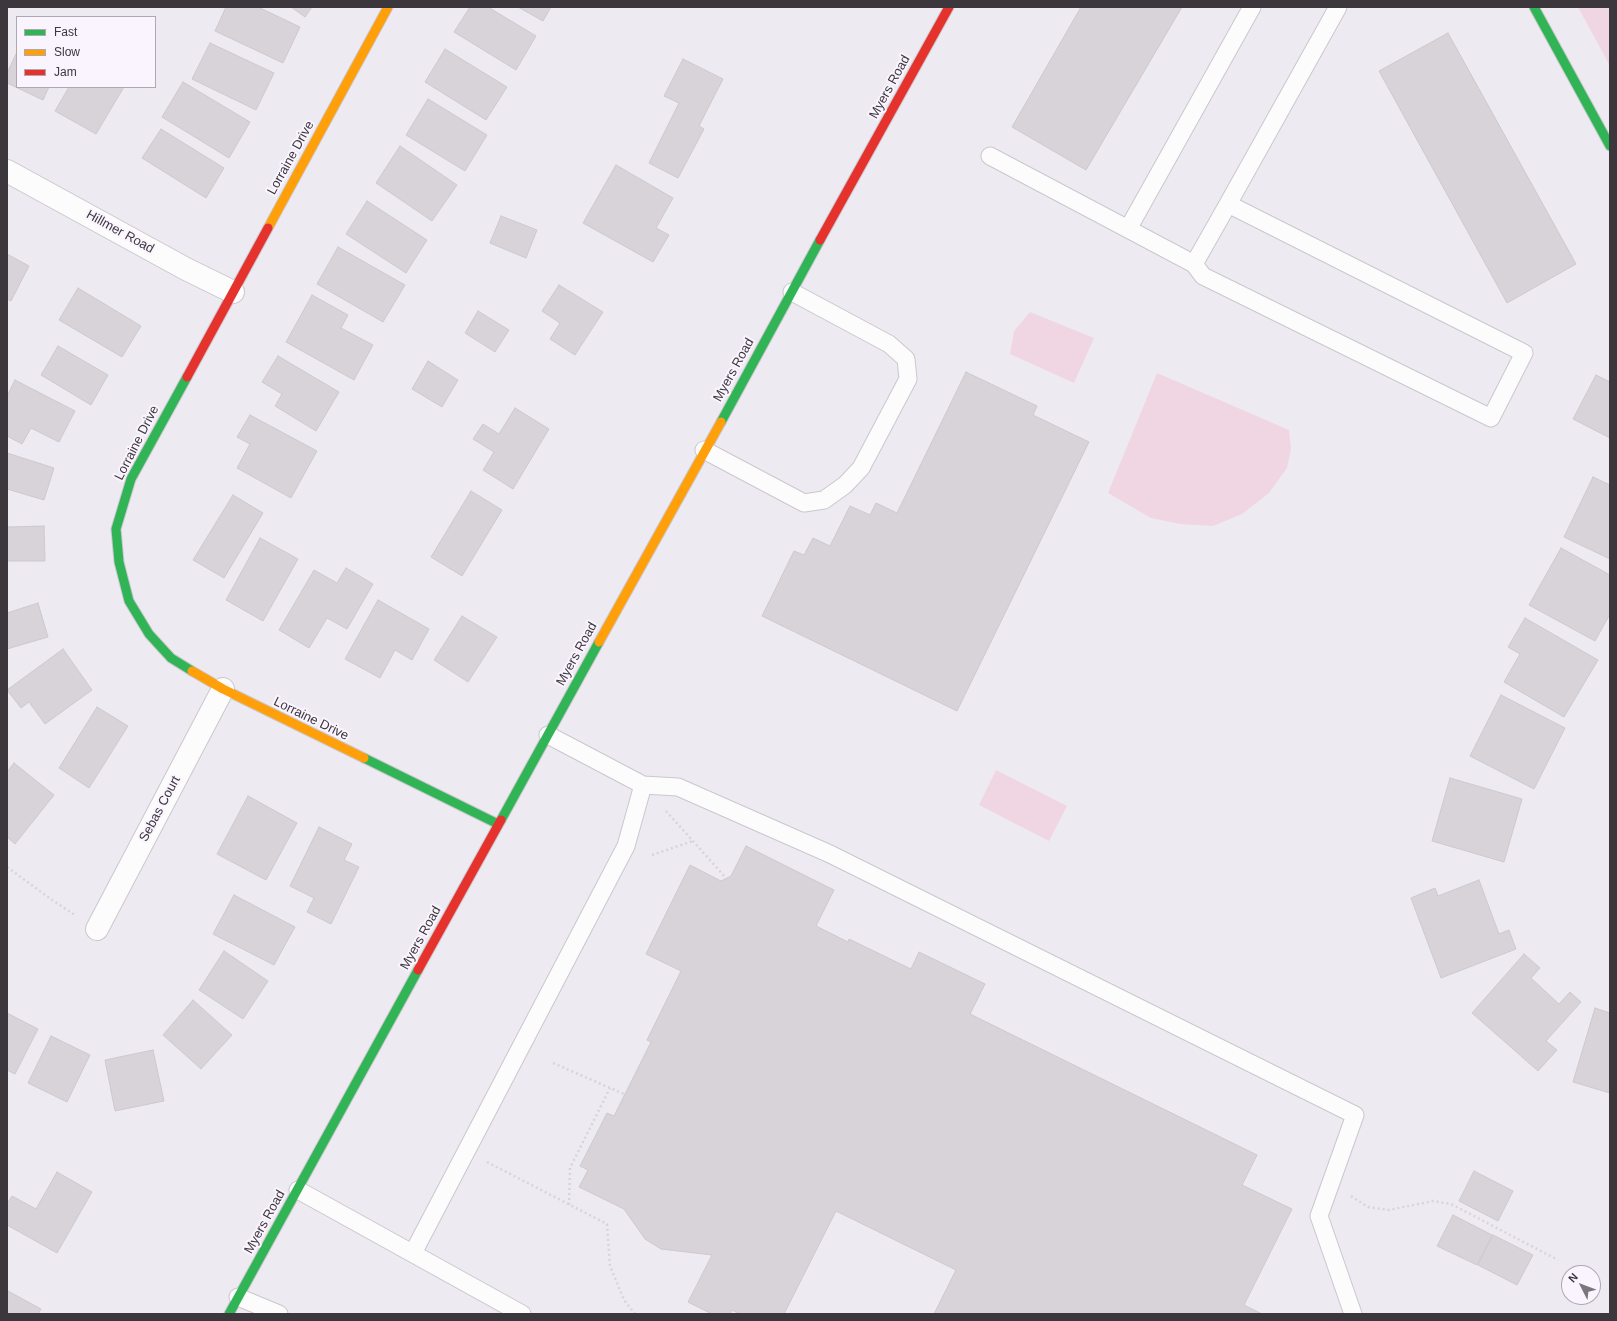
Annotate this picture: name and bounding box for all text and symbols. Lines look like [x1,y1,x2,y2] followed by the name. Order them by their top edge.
[16,16,156,88] legend
[54,25,77,39] text: Fast
[54,45,80,59] text: Slow
[866,53,914,121] street label: Myers Road
[54,65,77,79] text: Jam
[264,119,318,197] street label: Lorraine Drive
[83,207,157,257] street label: Hillmer Road
[710,336,758,404] street label: Myers Road
[112,403,162,483] street label: Lorraine Drive
[553,620,601,688] street label: Myers Road
[271,694,351,744] street label: Lorraine Drive
[136,773,184,845] street label: Sebas Court
[397,904,445,972] street label: Myers Road
[241,1188,289,1256] street label: Myers Road
[1561,1265,1601,1305] north arrow
[1566,1271,1580,1285] text: N

